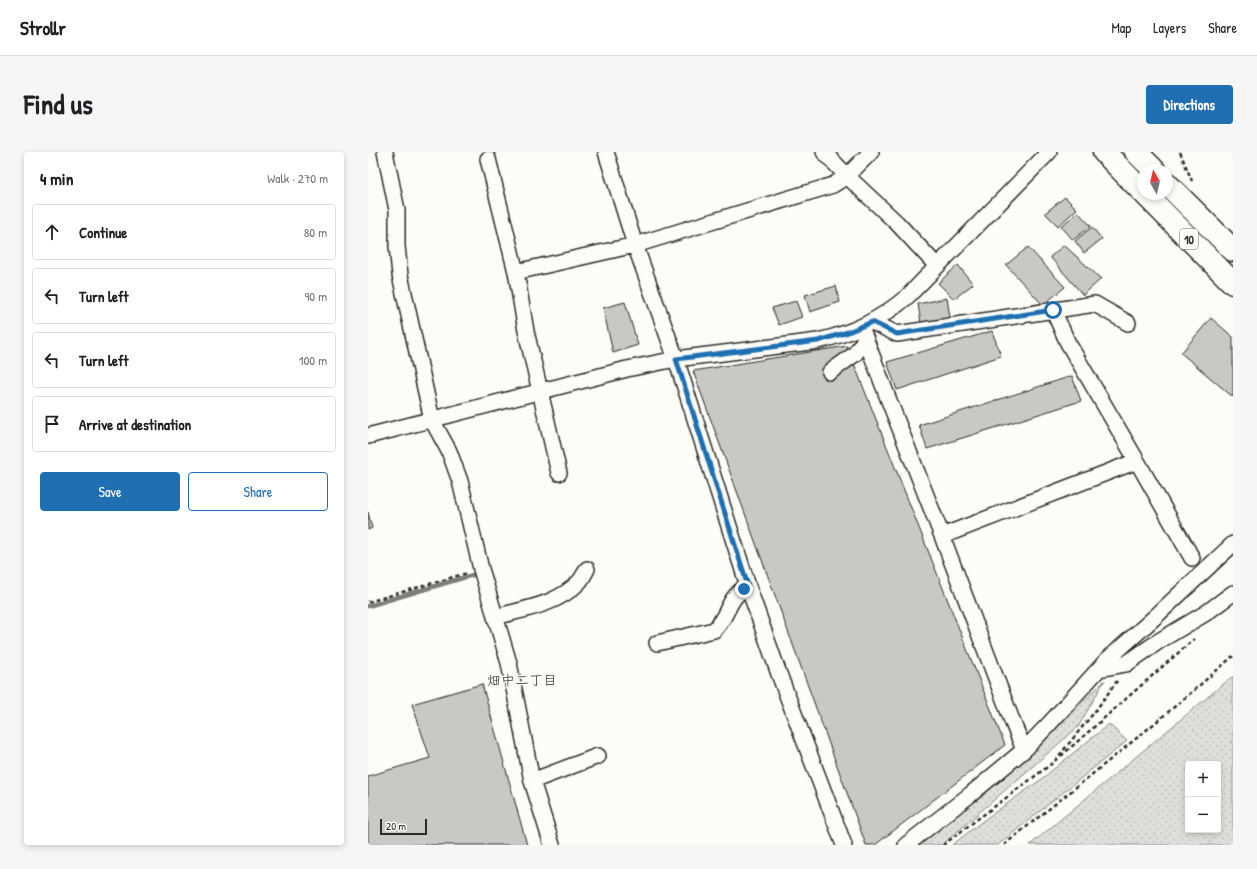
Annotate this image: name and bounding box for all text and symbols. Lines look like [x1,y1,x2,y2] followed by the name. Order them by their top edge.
[20,15,66,41] text: Strollr
[1111,18,1131,37] text: Map
[1153,18,1186,37] text: Layers
[1208,18,1237,37] text: Share
[24,85,93,123] text: Find us
[1146,85,1233,124] button: Directions
[1137,164,1173,200] north arrow
[40,167,73,190] text: 4 min
[267,169,328,187] text: Walk · 270 m
[41,221,63,243] icon: ahead
[79,222,127,243] text: Continue
[304,223,327,241] text: 80 m
[1180,229,1198,249] road number: 10
[41,285,63,307] icon: left
[79,286,129,307] text: Turn left
[305,287,327,305] text: 90 m
[1044,301,1062,319] route start
[41,349,63,371] icon: left
[79,350,129,371] text: Turn left
[299,351,327,369] text: 100 m
[41,413,63,435] icon: arrive
[79,414,191,435] text: Arrive at destination
[40,472,180,511] button: Save
[188,472,328,511] button: Share
[735,580,753,598] route end
[487,670,557,689] district label: 畑中二丁目
[1185,761,1221,833] map controls
[1185,761,1221,797] button: +
[1185,797,1221,833] button: −
[380,817,427,836] scale bar
[386,819,406,833] text: 20 m

